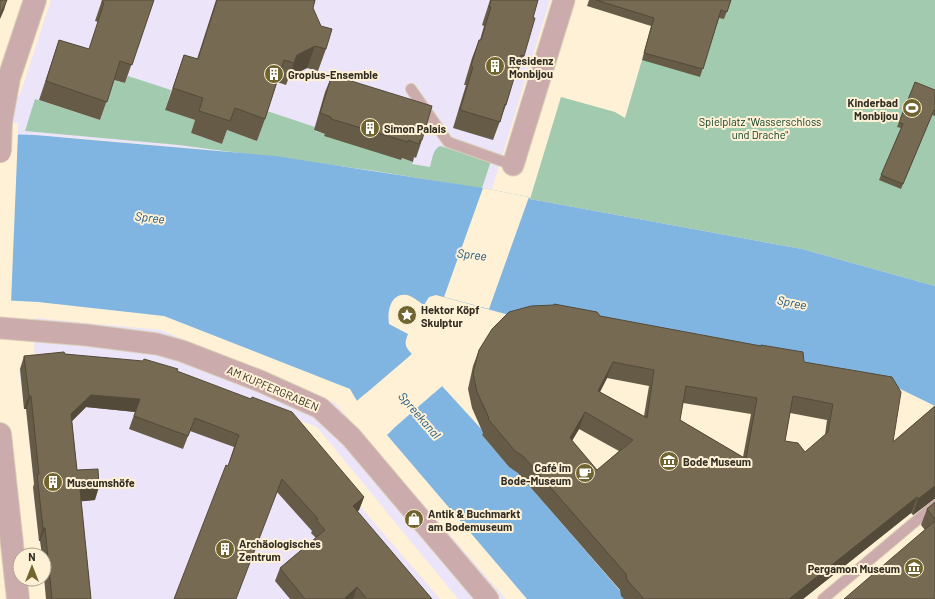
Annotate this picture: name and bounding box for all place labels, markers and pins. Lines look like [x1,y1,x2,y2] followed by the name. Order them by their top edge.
[509,54,553,80] place label: Residenz Monbijou
[484,55,506,77] building icon: Residenz Monbijou
[263,63,285,85] building icon: Gropius-Ensemble
[288,68,378,81] place label: Gropius-Ensemble
[848,96,898,122] place label: Kinderbad Monbijou
[901,97,923,119] sports icon: Kinderbad Monbijou
[359,117,381,139] building icon: Simon Palais
[384,122,446,135] place label: Simon Palais
[421,303,479,329] place label: Hektor Köpf Skulptur
[396,304,418,326] place icon: Hektor Köpf Skulptur
[658,450,680,472] museum icon: Bode Museum
[683,455,751,468] place label: Bode Museum
[501,461,571,487] place label: Café im Bode-Museum
[574,462,596,484] cafe icon: Café im Bode-Museum
[42,471,64,493] building icon: Museumshöfe
[67,476,135,489] place label: Museumshöfe
[428,507,520,533] place label: Antik & Buchmarkt am Bodemuseum
[403,508,425,530] shop icon: Antik & Buchmarkt am Bodemuseum
[239,537,321,563] place label: Archäologisches Zentrum
[214,538,236,560] building icon: Archäologisches Zentrum
[903,557,925,579] museum icon: Pergamon Museum
[808,562,900,575] place label: Pergamon Museum

